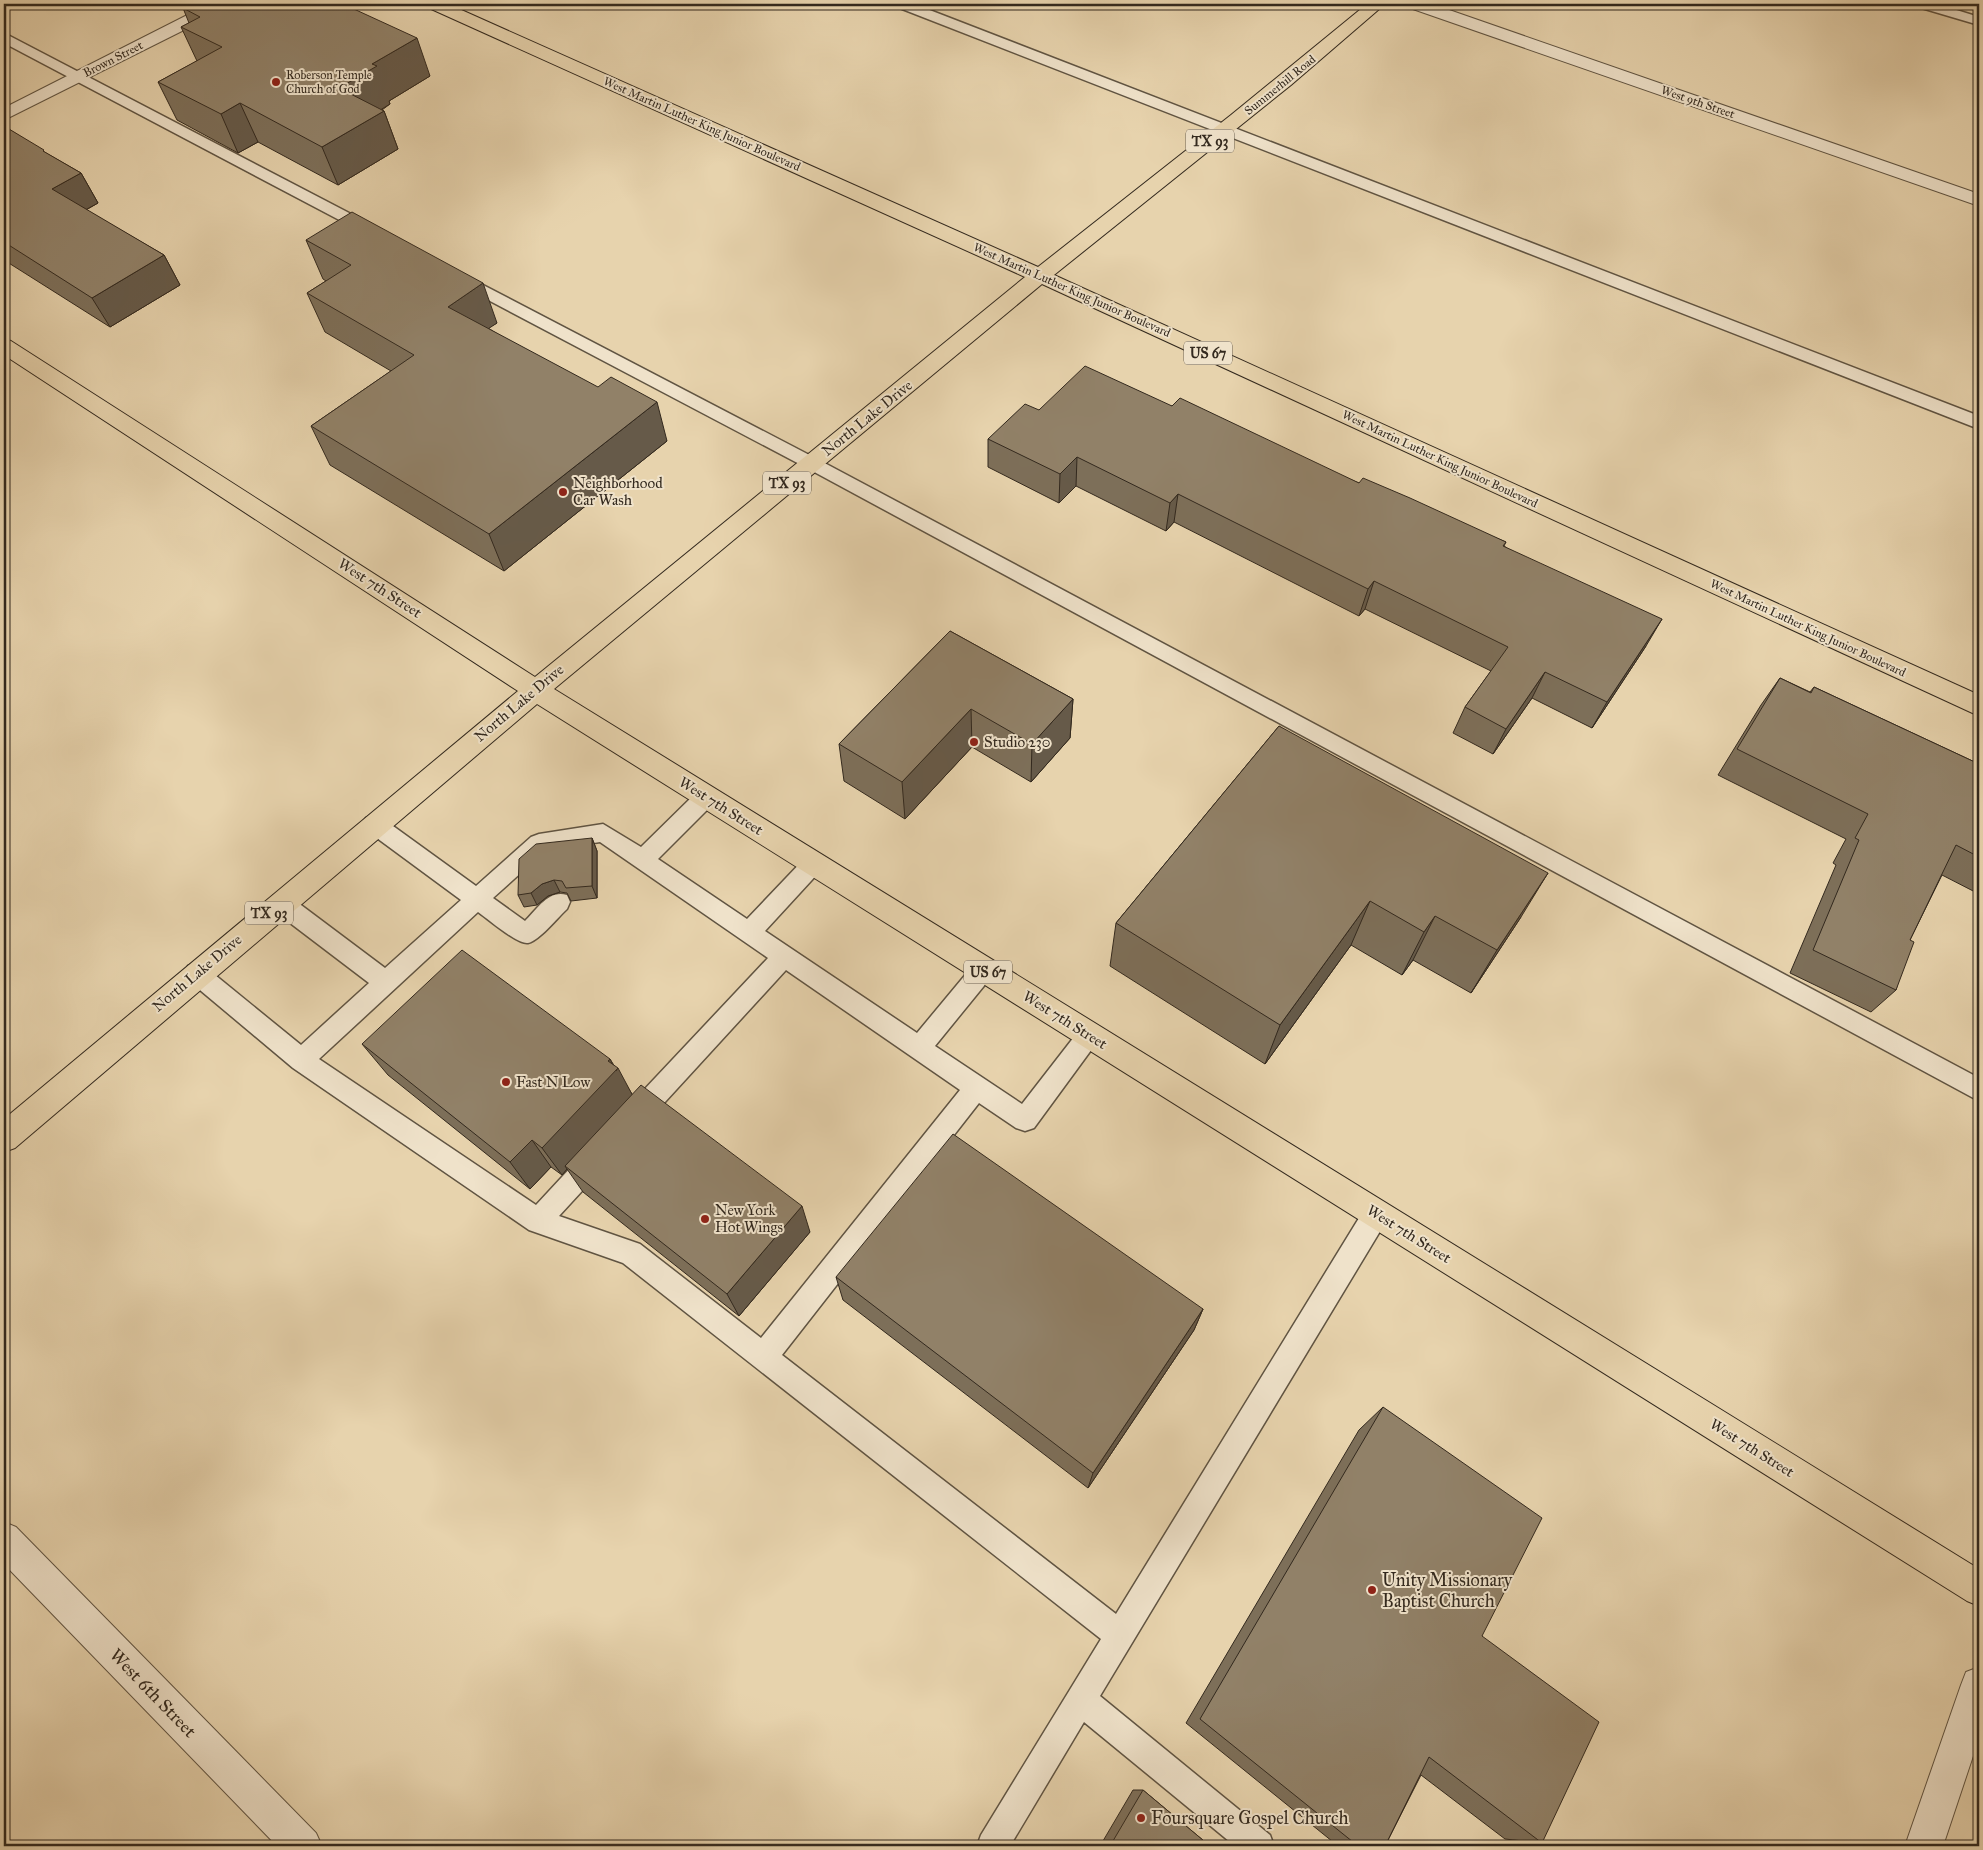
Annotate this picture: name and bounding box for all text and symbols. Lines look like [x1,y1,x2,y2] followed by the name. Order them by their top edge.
[81,38,146,80] street label: Brown Street
[1242,52,1318,118] street label: Summerhill Road
[286,68,372,96] place label: Roberson Temple Church of God
[601,74,803,175] street label: West Martin Luther King Junior Boulevard
[270,76,282,88] marker: Roberson Temple Church of God
[1659,83,1737,121] street label: West 9th Street
[1186,130,1234,152] road number: TX 93
[971,240,1173,341] street label: West Martin Luther King Junior Boulevard
[1184,342,1232,364] road number: US 67
[818,376,916,460] street label: North Lake Drive
[1340,407,1540,512] street label: West Martin Luther King Junior Boulevard
[763,472,811,494] road number: TX 93
[573,474,663,509] place label: Neighborhood Car Wash
[557,486,569,498] marker: Neighborhood Car Wash
[335,554,426,622] street label: West 7th Street
[1708,576,1908,681] street label: West Martin Luther King Junior Boulevard
[471,660,567,746] street label: North Lake Drive
[984,733,1051,751] place label: Studio 230
[968,736,980,748] marker: Studio 230
[676,773,767,839] street label: West 7th Street
[245,901,293,924] road number: TX 93
[149,930,245,1016] street label: North Lake Drive
[964,960,1012,984] road number: US 67
[1020,987,1111,1053] street label: West 7th Street
[516,1073,590,1091] place label: Fast N Low
[500,1076,512,1088] marker: Fast N Low
[715,1201,783,1236] place label: New York Hot Wings
[1364,1201,1455,1267] street label: West 7th Street
[699,1213,711,1225] marker: New York Hot Wings
[1707,1415,1798,1481] street label: West 7th Street
[1382,1569,1513,1612] place label: Unity Missionary Baptist Church
[1366,1584,1378,1596] marker: Unity Missionary Baptist Church
[105,1644,201,1742] street label: West 6th Street
[1151,1807,1349,1830] place label: Foursquare Gospel Church
[1135,1812,1147,1824] marker: Foursquare Gospel Church

